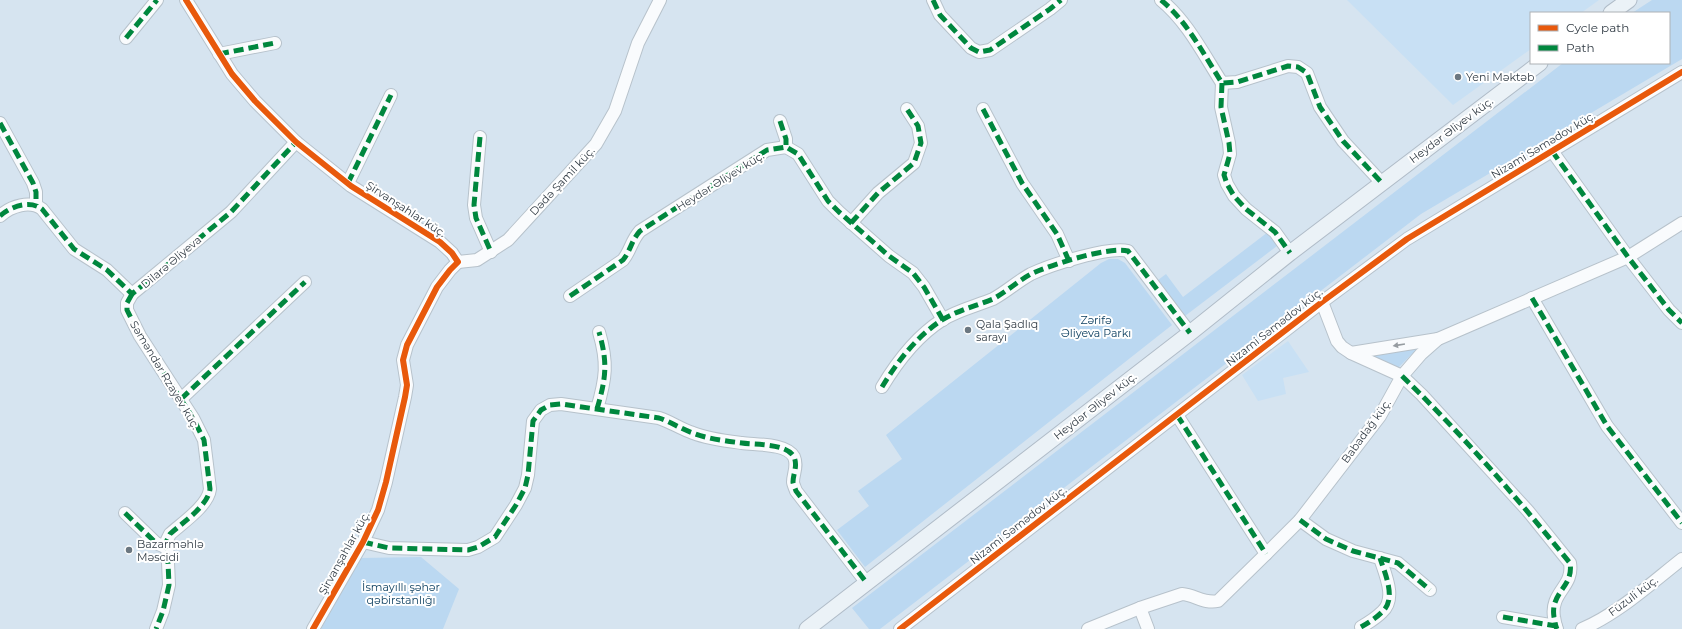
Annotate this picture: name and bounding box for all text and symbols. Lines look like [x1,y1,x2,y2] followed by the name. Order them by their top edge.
[1530,12,1670,64] legend
[1566,20,1629,35] text: Cycle path
[1566,40,1595,55] text: Path
[1466,70,1534,84] place label: Yeni Məktəb
[1453,72,1463,82] marker: Yeni Məktəb
[1406,94,1496,166] street label: Heydər Əliyev küç.
[1488,108,1598,182] street label: Nizami Səmədov küç.
[527,144,597,218] street label: Dədə Şamil küç.
[673,148,767,214] street label: Heydər Əliyev küç.
[363,178,449,240] street label: Şirvanşahlar küç.
[138,233,204,291] street label: Dilarə Əliyeva
[1223,285,1325,369] street label: Nizami Səmədov küç.
[1061,313,1131,340] park label: Zərifə Əliyeva Parkı
[976,317,1038,344] place label: Qala Şadlıq sarayı
[127,318,203,432] street label: Səməndər Rzayev küç.
[963,325,973,335] marker: Qala Şadlıq sarayı
[1393,343,1406,349] one-way arrow
[1051,369,1139,443] street label: Heydər Əliyev küç.
[1338,396,1394,466] street label: Babadağ küç.
[967,483,1069,567] street label: Nizami Səmədov küç.
[315,509,373,597] street label: Şirvanşahlar küç.
[137,537,204,564] place label: Bazarməhlə Məscidi
[124,545,134,555] marker: Bazarməhlə Məscidi
[1605,573,1661,619] street label: Füzuli küç.
[362,580,440,607] park label: İsmayıllı şəhər qəbirstanlığı

